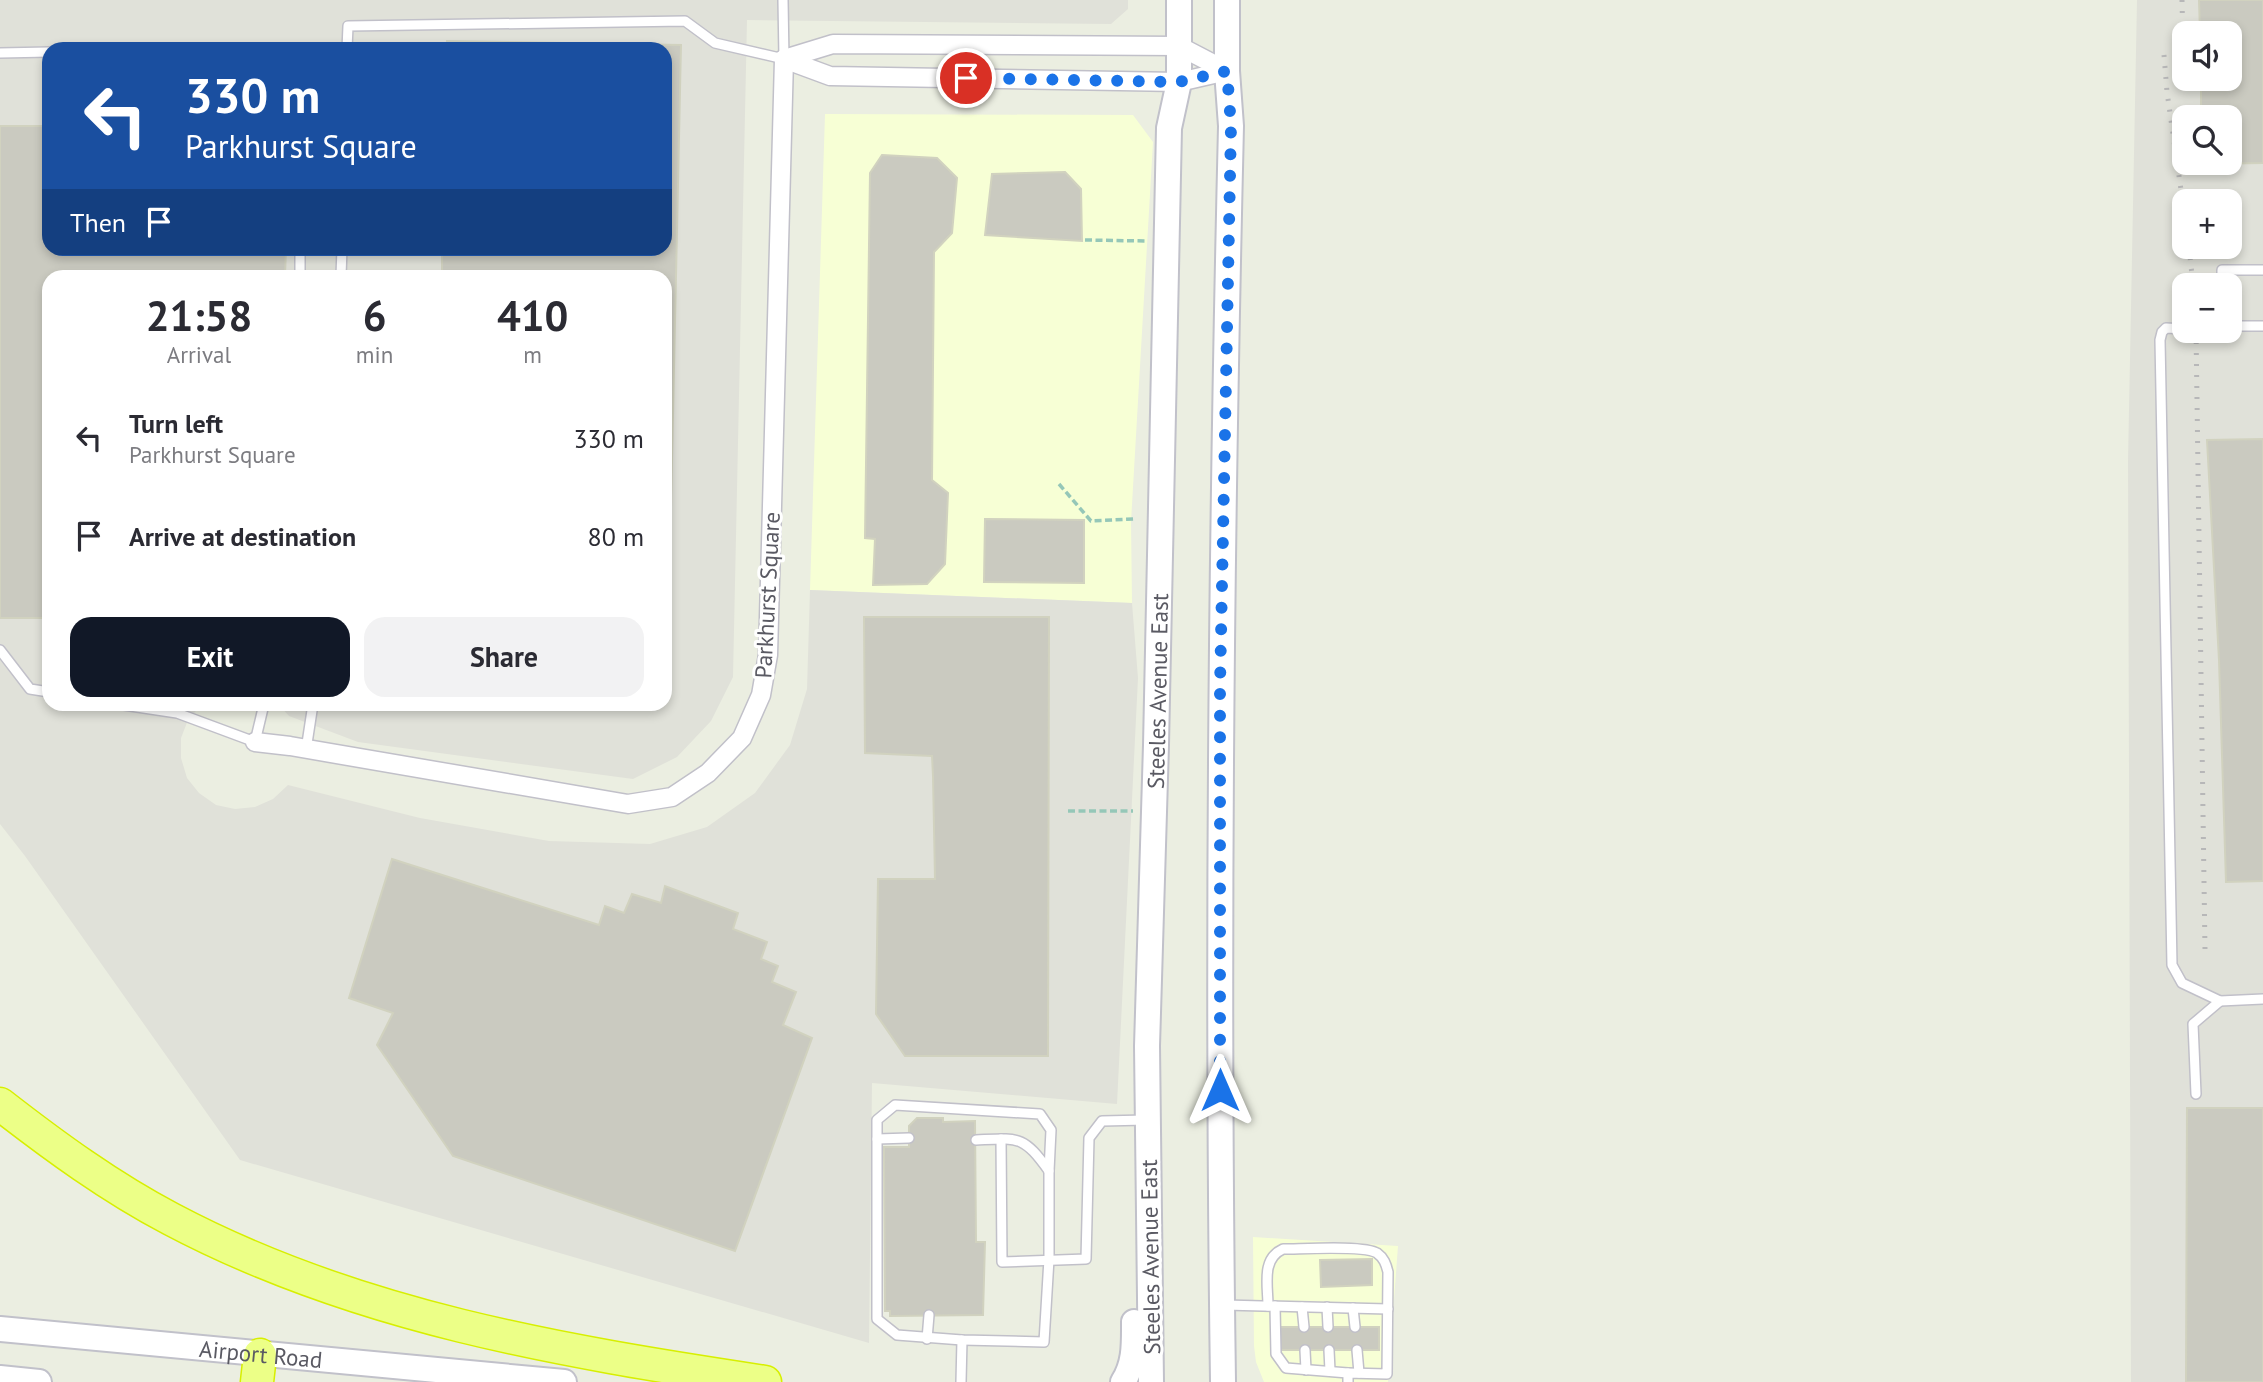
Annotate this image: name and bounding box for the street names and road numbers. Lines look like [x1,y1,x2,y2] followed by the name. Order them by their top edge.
[748,511,786,679] street label: Parkhurst Square
[1140,593,1174,789] street label: Steeles Avenue East
[1134,1159,1166,1355] street label: Steeles Avenue East
[198,1333,324,1374] street label: Airport Road

